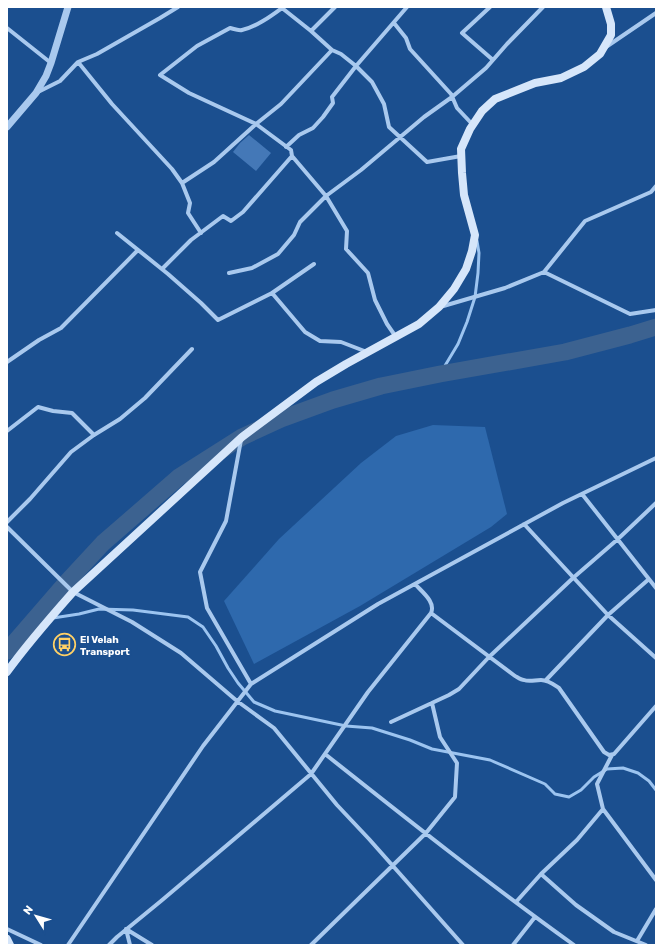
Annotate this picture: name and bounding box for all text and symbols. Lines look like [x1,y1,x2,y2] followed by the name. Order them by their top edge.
[52,632,78,658] bus stop icon: El Velah Transport
[80,634,130,658] place label: El Velah Transport
[16,896,56,936] north arrow
[21,903,36,917] text: N

